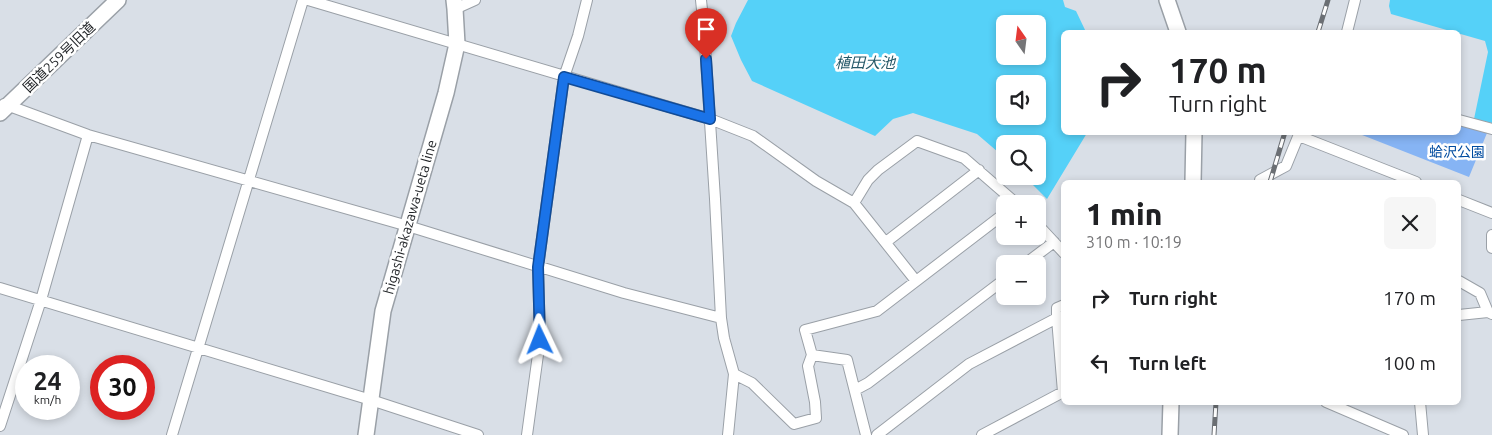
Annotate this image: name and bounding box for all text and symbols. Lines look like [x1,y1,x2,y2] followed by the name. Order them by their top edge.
[685,8,727,59] pin
[692,15,720,43] icon: arrive
[996,15,1046,65] north arrow
[996,15,1046,305] map controls
[20,19,98,95] street label: 国道259号旧道
[1086,50,1151,115] icon: right
[1169,50,1267,90] text: 170 m
[835,54,897,71] water label: 植田大池
[996,75,1046,125] button: sound
[1169,91,1267,116] text: Turn right
[996,135,1046,185] button: search
[380,138,440,296] street label: higashi-akazawa-ueta line
[1429,144,1485,160] park label: 蛤沢公園
[996,195,1046,245] button: +
[1086,197,1162,231] text: 1 min
[1384,197,1436,249] button: close
[1086,233,1182,251] text: 310 m · 10:19
[996,255,1046,305] button: −
[1086,284,1114,312] icon: right
[1129,287,1217,309] text: Turn right
[1383,287,1436,309] text: 170 m
[513,313,565,365] position arrow
[1086,349,1114,377] icon: left
[1129,352,1207,374] text: Turn left
[1383,352,1436,374] text: 100 m
[90,355,155,420] speed limit sign: 30
[33,367,62,395] text: 24
[34,393,61,406] text: km/h

